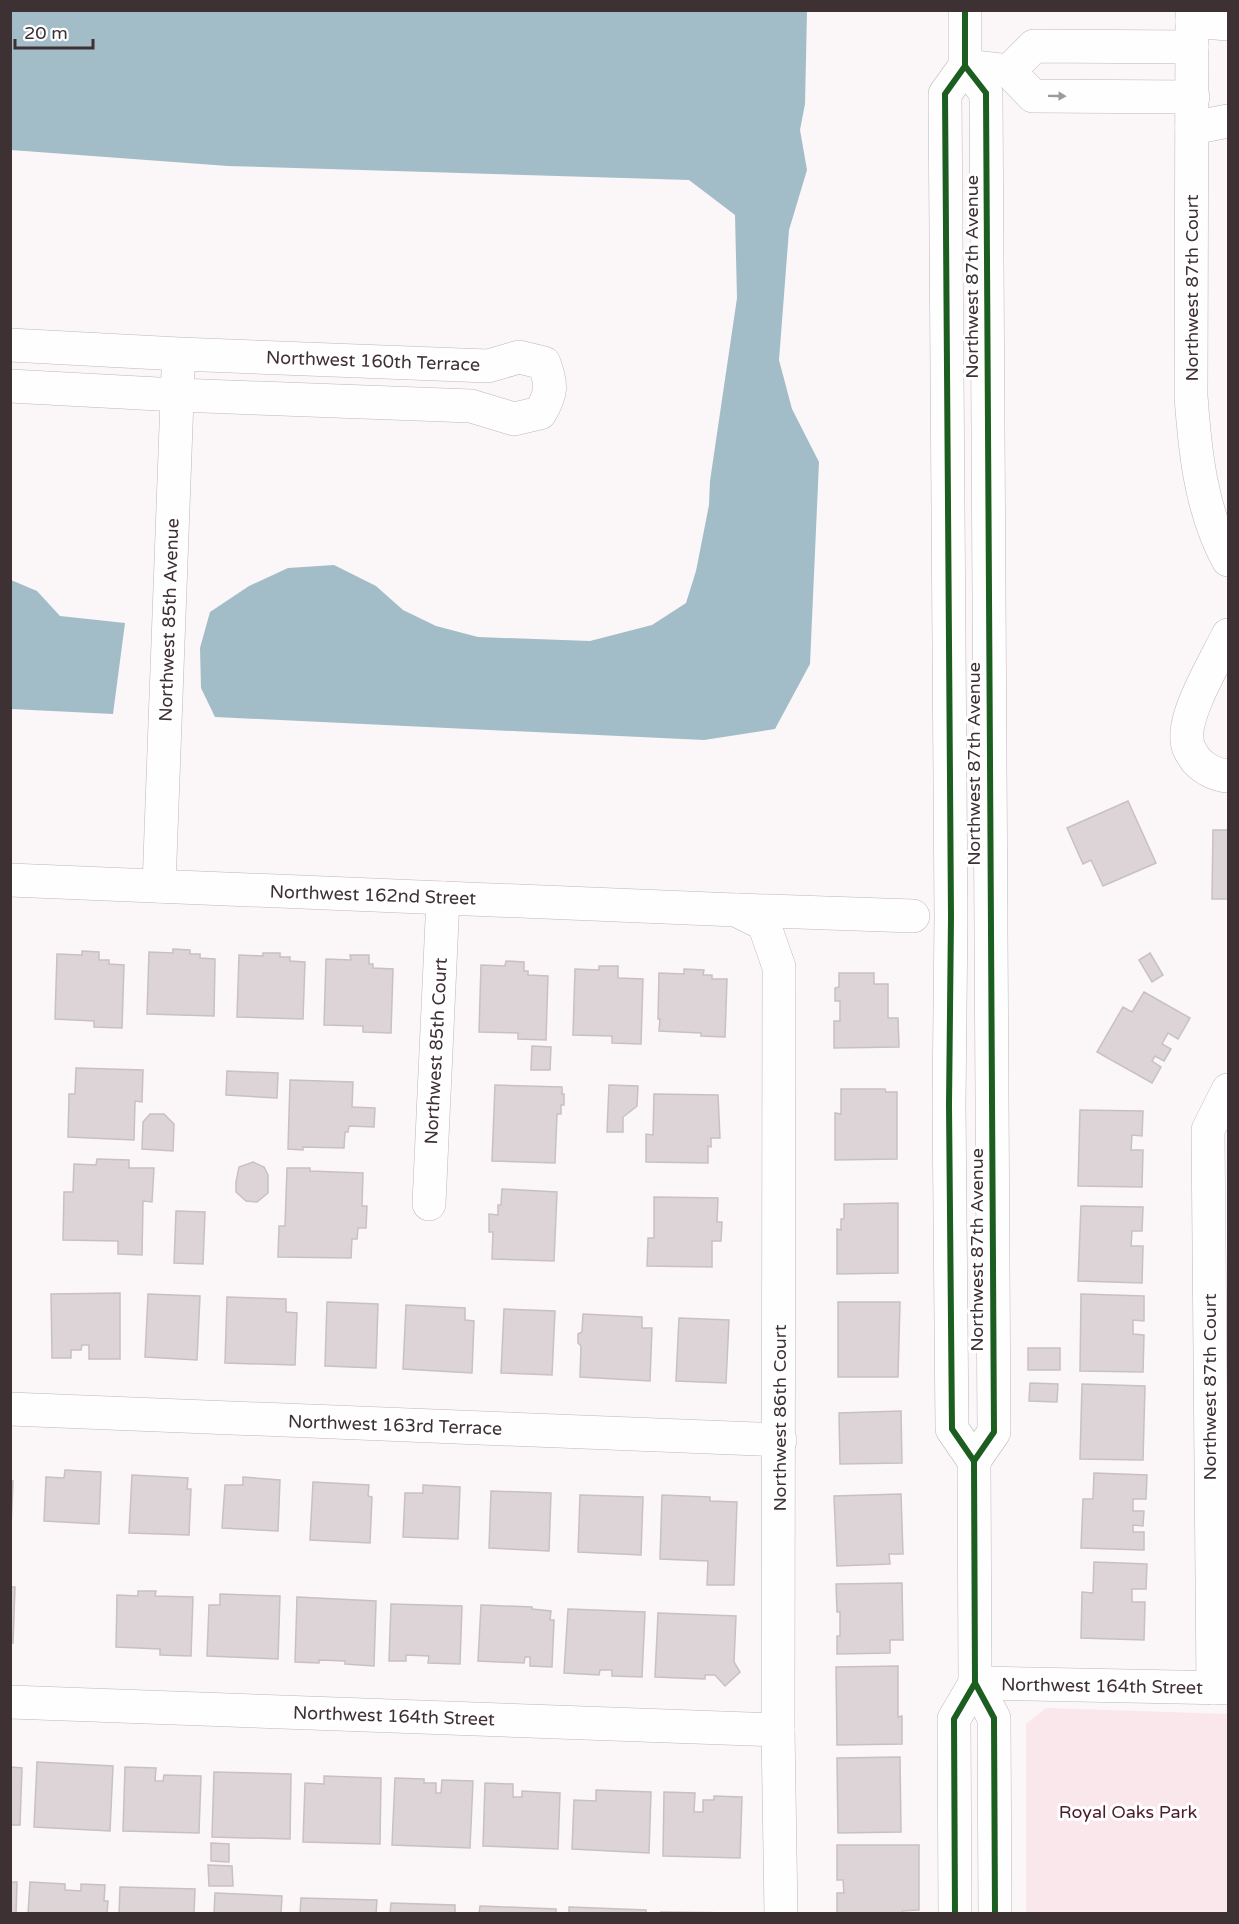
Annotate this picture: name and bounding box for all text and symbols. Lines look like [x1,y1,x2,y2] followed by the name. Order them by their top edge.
[15,12,93,50] scale bar
[24,22,68,44] text: 20 m
[1048,91,1067,101] one-way arrow
[961,175,983,379] street label: Northwest 87th Avenue
[1181,194,1203,382] street label: Northwest 87th Court
[266,346,480,376] street label: Northwest 160th Terrace
[154,518,184,722] street label: Northwest 85th Avenue
[963,662,985,866] street label: Northwest 87th Avenue
[269,880,477,910] street label: Northwest 162nd Street
[420,957,452,1145] street label: Northwest 85th Court
[966,1148,988,1352] street label: Northwest 87th Avenue
[1199,1293,1221,1481] street label: Northwest 87th Court
[769,1324,791,1512] street label: Northwest 86th Court
[288,1410,502,1440] street label: Northwest 163rd Terrace
[1001,1673,1203,1699] street label: Northwest 164th Street
[293,1701,495,1731] street label: Northwest 164th Street
[1059,1801,1197,1823] park label: Royal Oaks Park

